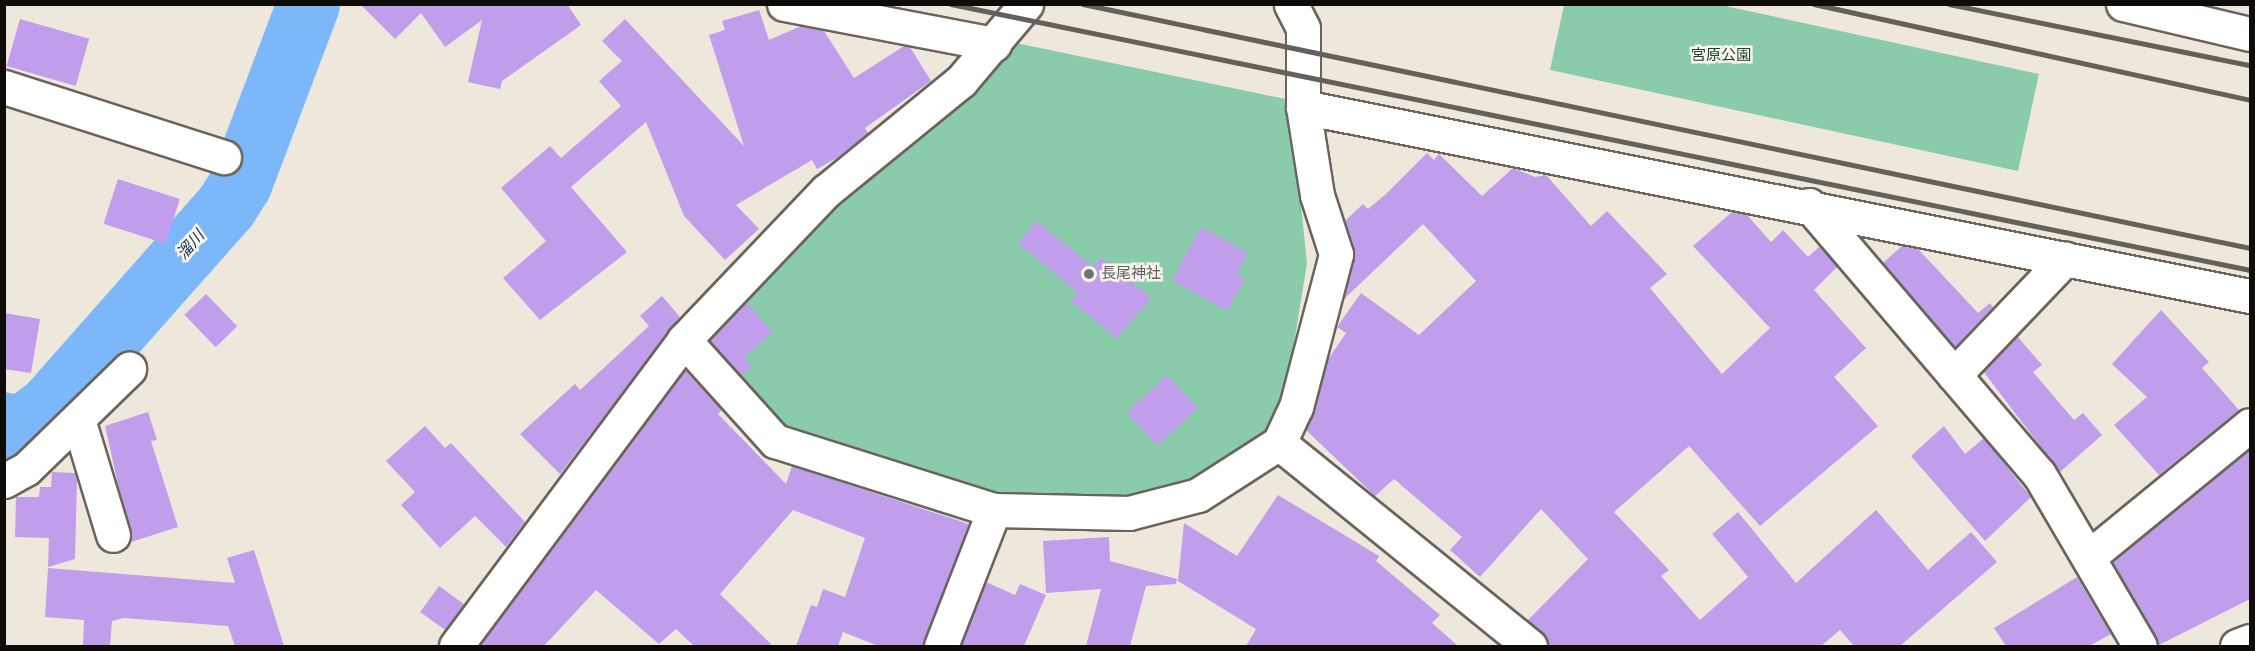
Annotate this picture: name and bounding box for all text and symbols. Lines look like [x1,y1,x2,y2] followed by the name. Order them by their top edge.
[1691,47,1751,65] park label: 宮原公園
[173,227,209,263] water label: 溜川
[1101,265,1161,283] place label: 長尾神社
[1082,267,1096,281] marker: 長尾神社

